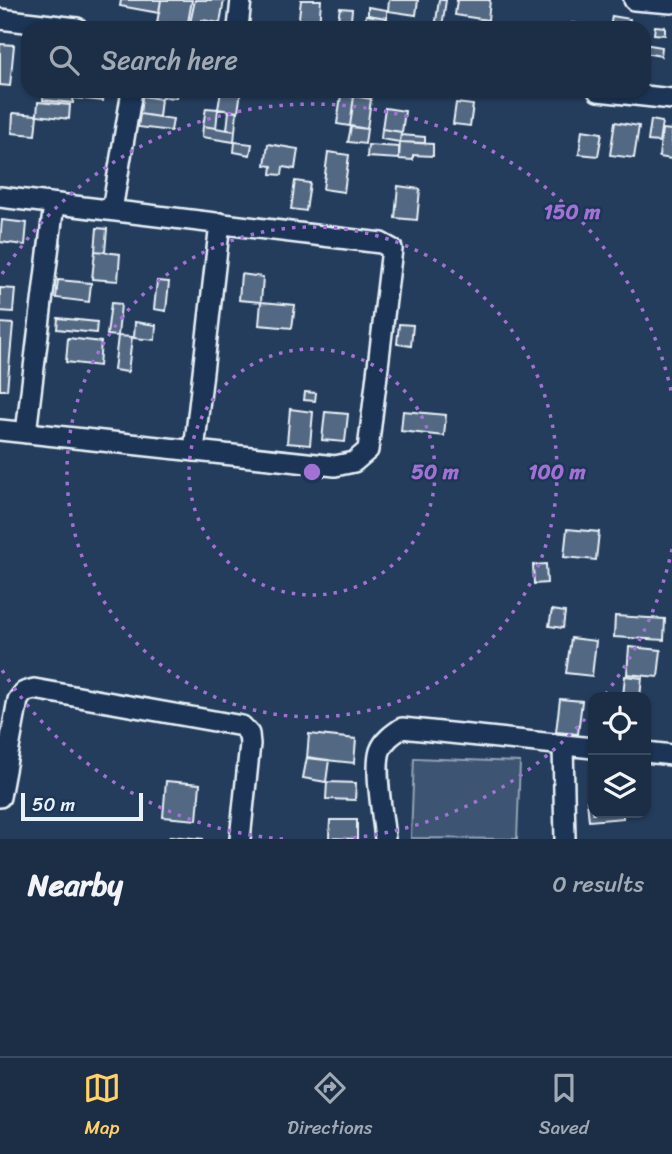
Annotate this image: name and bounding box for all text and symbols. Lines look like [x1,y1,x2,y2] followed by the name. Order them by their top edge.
[21,21,651,98] search box
[101,37,238,83] text: Search here
[45,41,83,79] icon: search
[544,193,601,231] text: 150 m
[411,453,460,491] text: 50 m
[528,453,586,491] text: 100 m
[300,460,324,484] centre of rings
[588,692,651,818] map controls
[588,692,651,755] button: locate
[588,755,651,818] button: layers
[32,788,75,821] text: 50 m
[21,790,144,822] scale bar
[28,858,123,912] text: Nearby
[552,864,644,905] text: 0 results
[83,1069,121,1144] tab: Map
[287,1069,373,1144] tab: Directions
[539,1069,589,1144] tab: Saved

